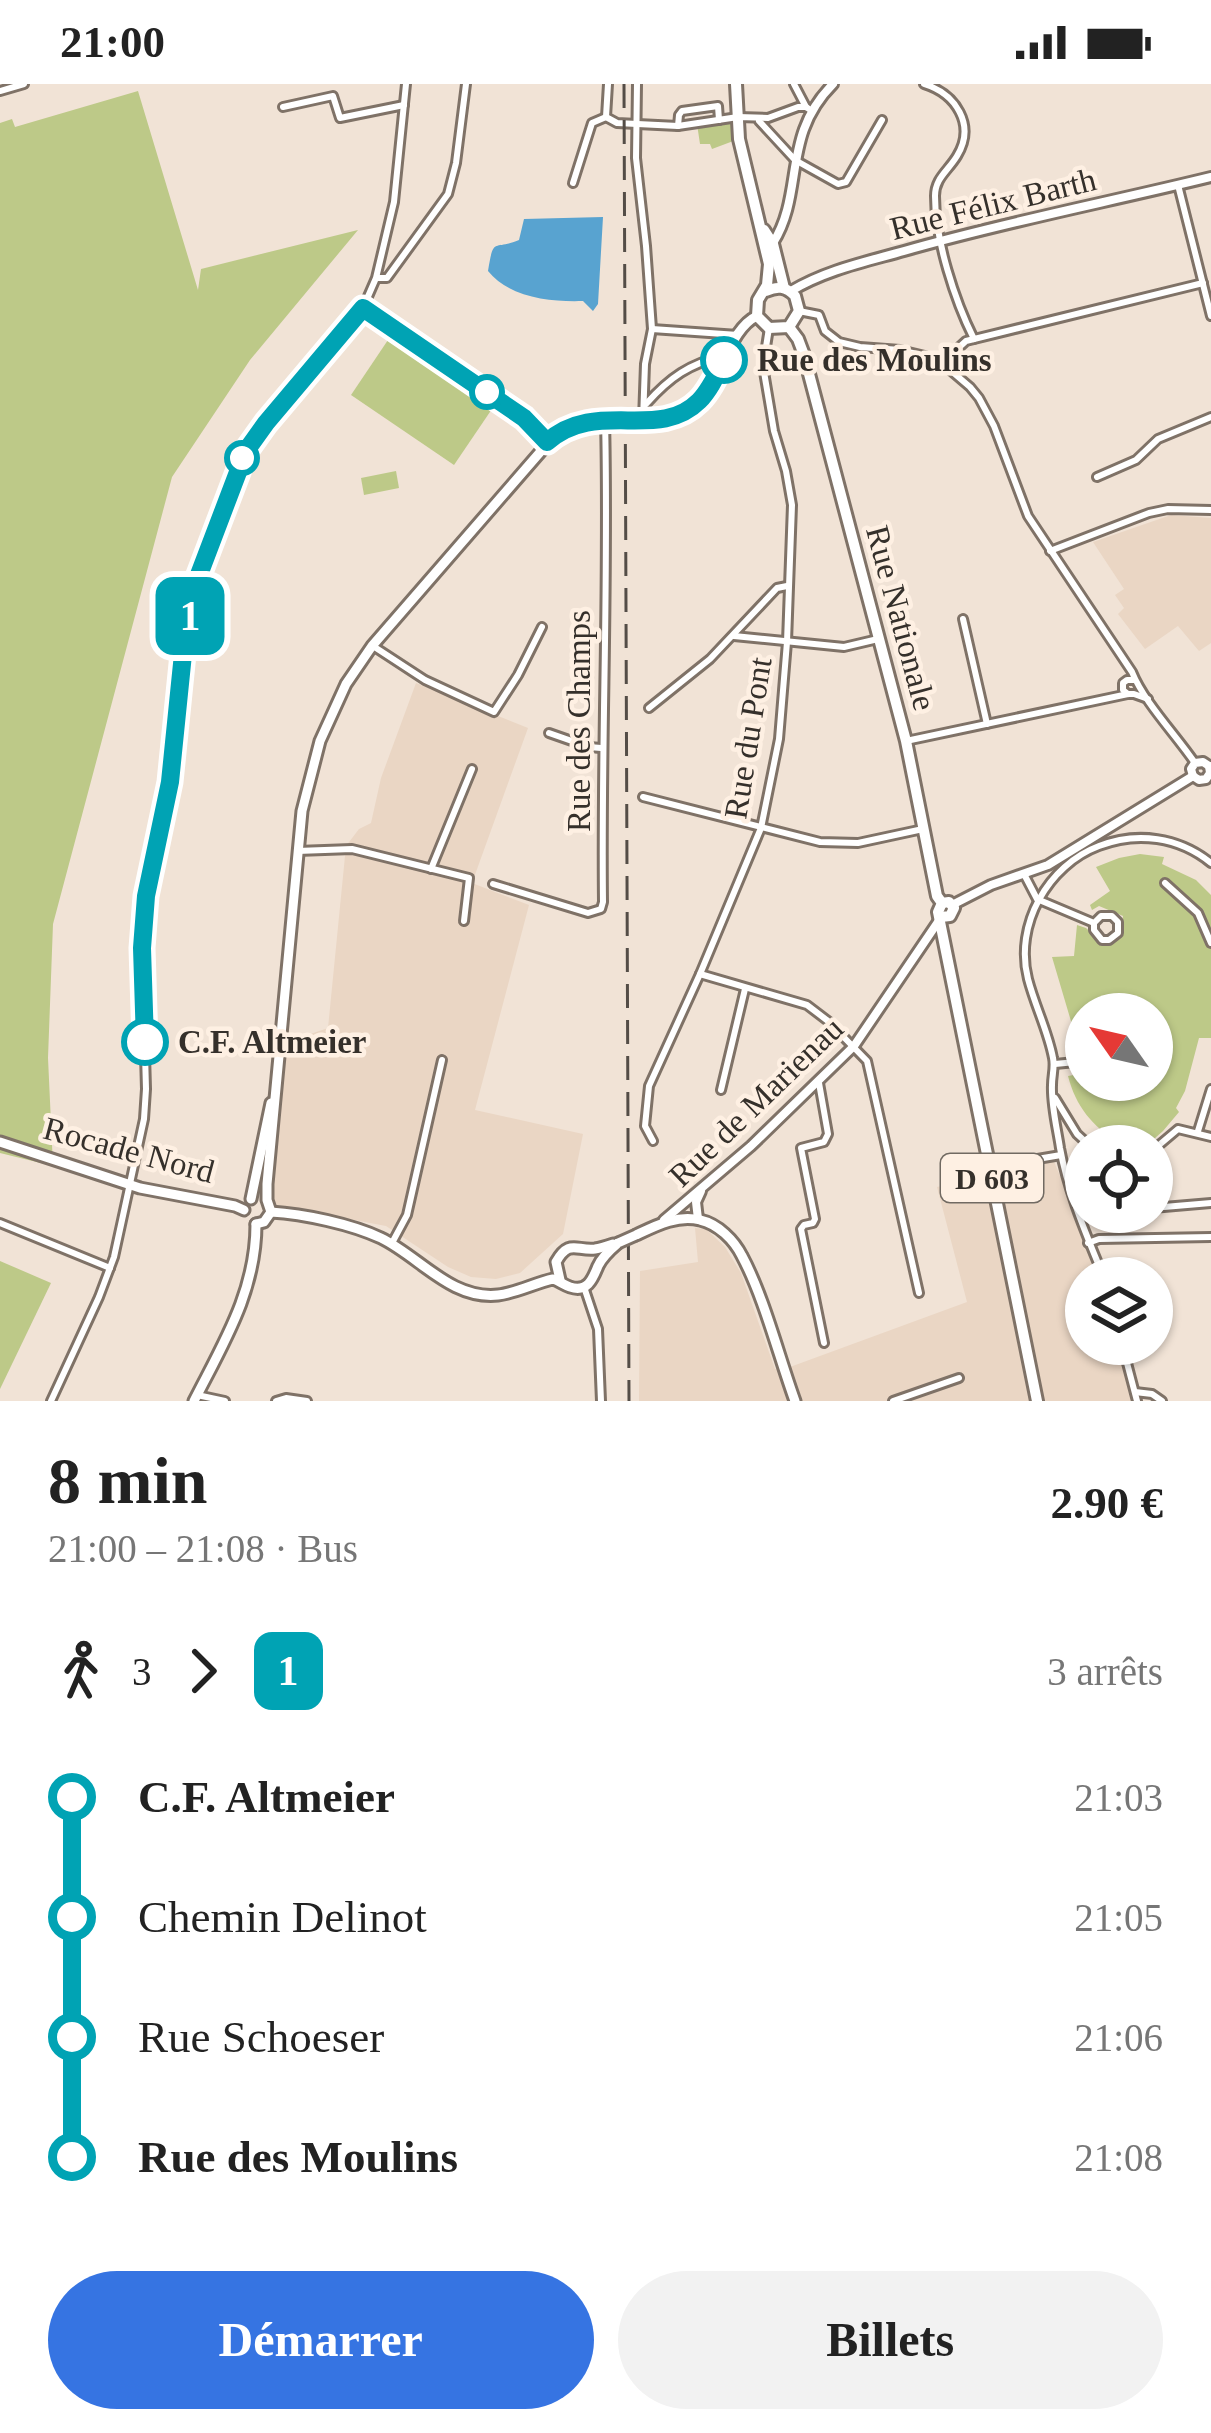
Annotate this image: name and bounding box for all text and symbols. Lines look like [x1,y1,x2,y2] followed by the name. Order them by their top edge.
[60,17,165,67] text: 21:00
[886,161,1100,247] street label: Rue Félix Barth
[702,338,746,382] marker: Rue des Moulins
[757,342,992,378] place label: Rue des Moulins
[471,376,503,408] unlabelled marker
[226,442,258,474] unlabelled marker
[859,522,943,714] street label: Rue Nationale
[151,577,229,655] line badge: 1
[180,593,201,639] text: 1
[561,610,597,832] street label: Rue des Champs
[717,655,779,821] street label: Rue du Pont
[1065,993,1173,1101] north arrow
[1065,993,1173,1365] map controls
[662,1010,850,1194] street label: Rue de Marienau
[123,1020,167,1064] marker: C.F. Altmeier
[178,1024,366,1060] place label: C.F. Altmeier
[40,1110,219,1190] street label: Rocade Nord
[1065,1125,1173,1233] button: locate
[941,1154,1043,1202] road number: D 603
[1065,1257,1173,1365] button: layers
[48,1444,208,1517] text: 8 min
[1051,1478,1163,1528] text: 2.90 €
[48,1527,358,1570] text: 21:00 – 21:08 · Bus
[48,1638,114,1704] icon: walk
[170,1638,236,1704] icon: forward
[278,1648,299,1694] text: 1
[132,1650,152,1693] text: 3
[1047,1650,1163,1693] text: 3 arrêts
[138,1772,395,1822] text: C.F. Altmeier
[1074,1776,1163,1819] text: 21:03
[138,1892,427,1942] text: Chemin Delinot
[1074,1896,1163,1939] text: 21:05
[138,2012,384,2062] text: Rue Schoeser
[1074,2016,1163,2059] text: 21:06
[138,2132,458,2182] text: Rue des Moulins
[1074,2136,1163,2179] text: 21:08
[48,2271,594,2409] button: Démarrer
[618,2271,1163,2409] button: Billets

